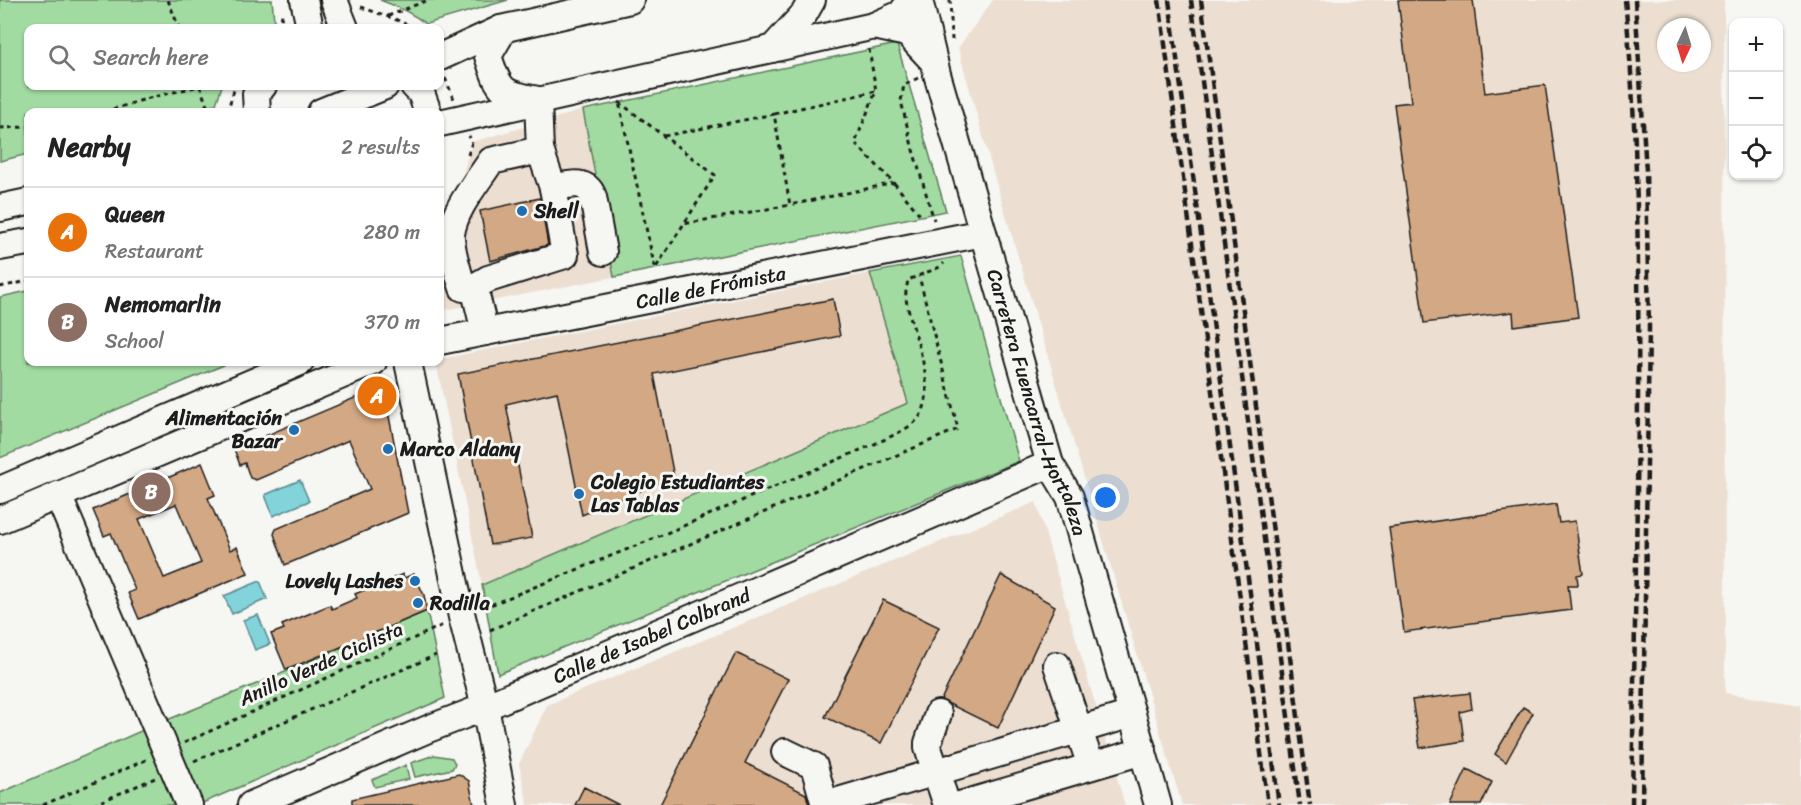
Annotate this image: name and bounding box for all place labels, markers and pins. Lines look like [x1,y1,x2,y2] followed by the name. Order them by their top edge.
[533,194,580,229] place label: Shell
[515,204,529,218] marker: Shell
[358,374,397,418] pin: A
[165,401,284,459] place label: Alimentación Bazar
[287,423,301,437] marker: Alimentación Bazar
[399,432,521,467] place label: Marco Aldany
[381,442,395,456] marker: Marco Aldany
[590,465,765,523] place label: Colegio Estudiantes Las Tablas
[132,470,170,514] pin: B
[572,487,586,501] marker: Colegio Estudiantes Las Tablas
[285,564,404,599] place label: Lovely Lashes
[408,574,422,588] marker: Lovely Lashes
[429,586,491,621] place label: Rodilla
[411,596,425,610] marker: Rodilla

